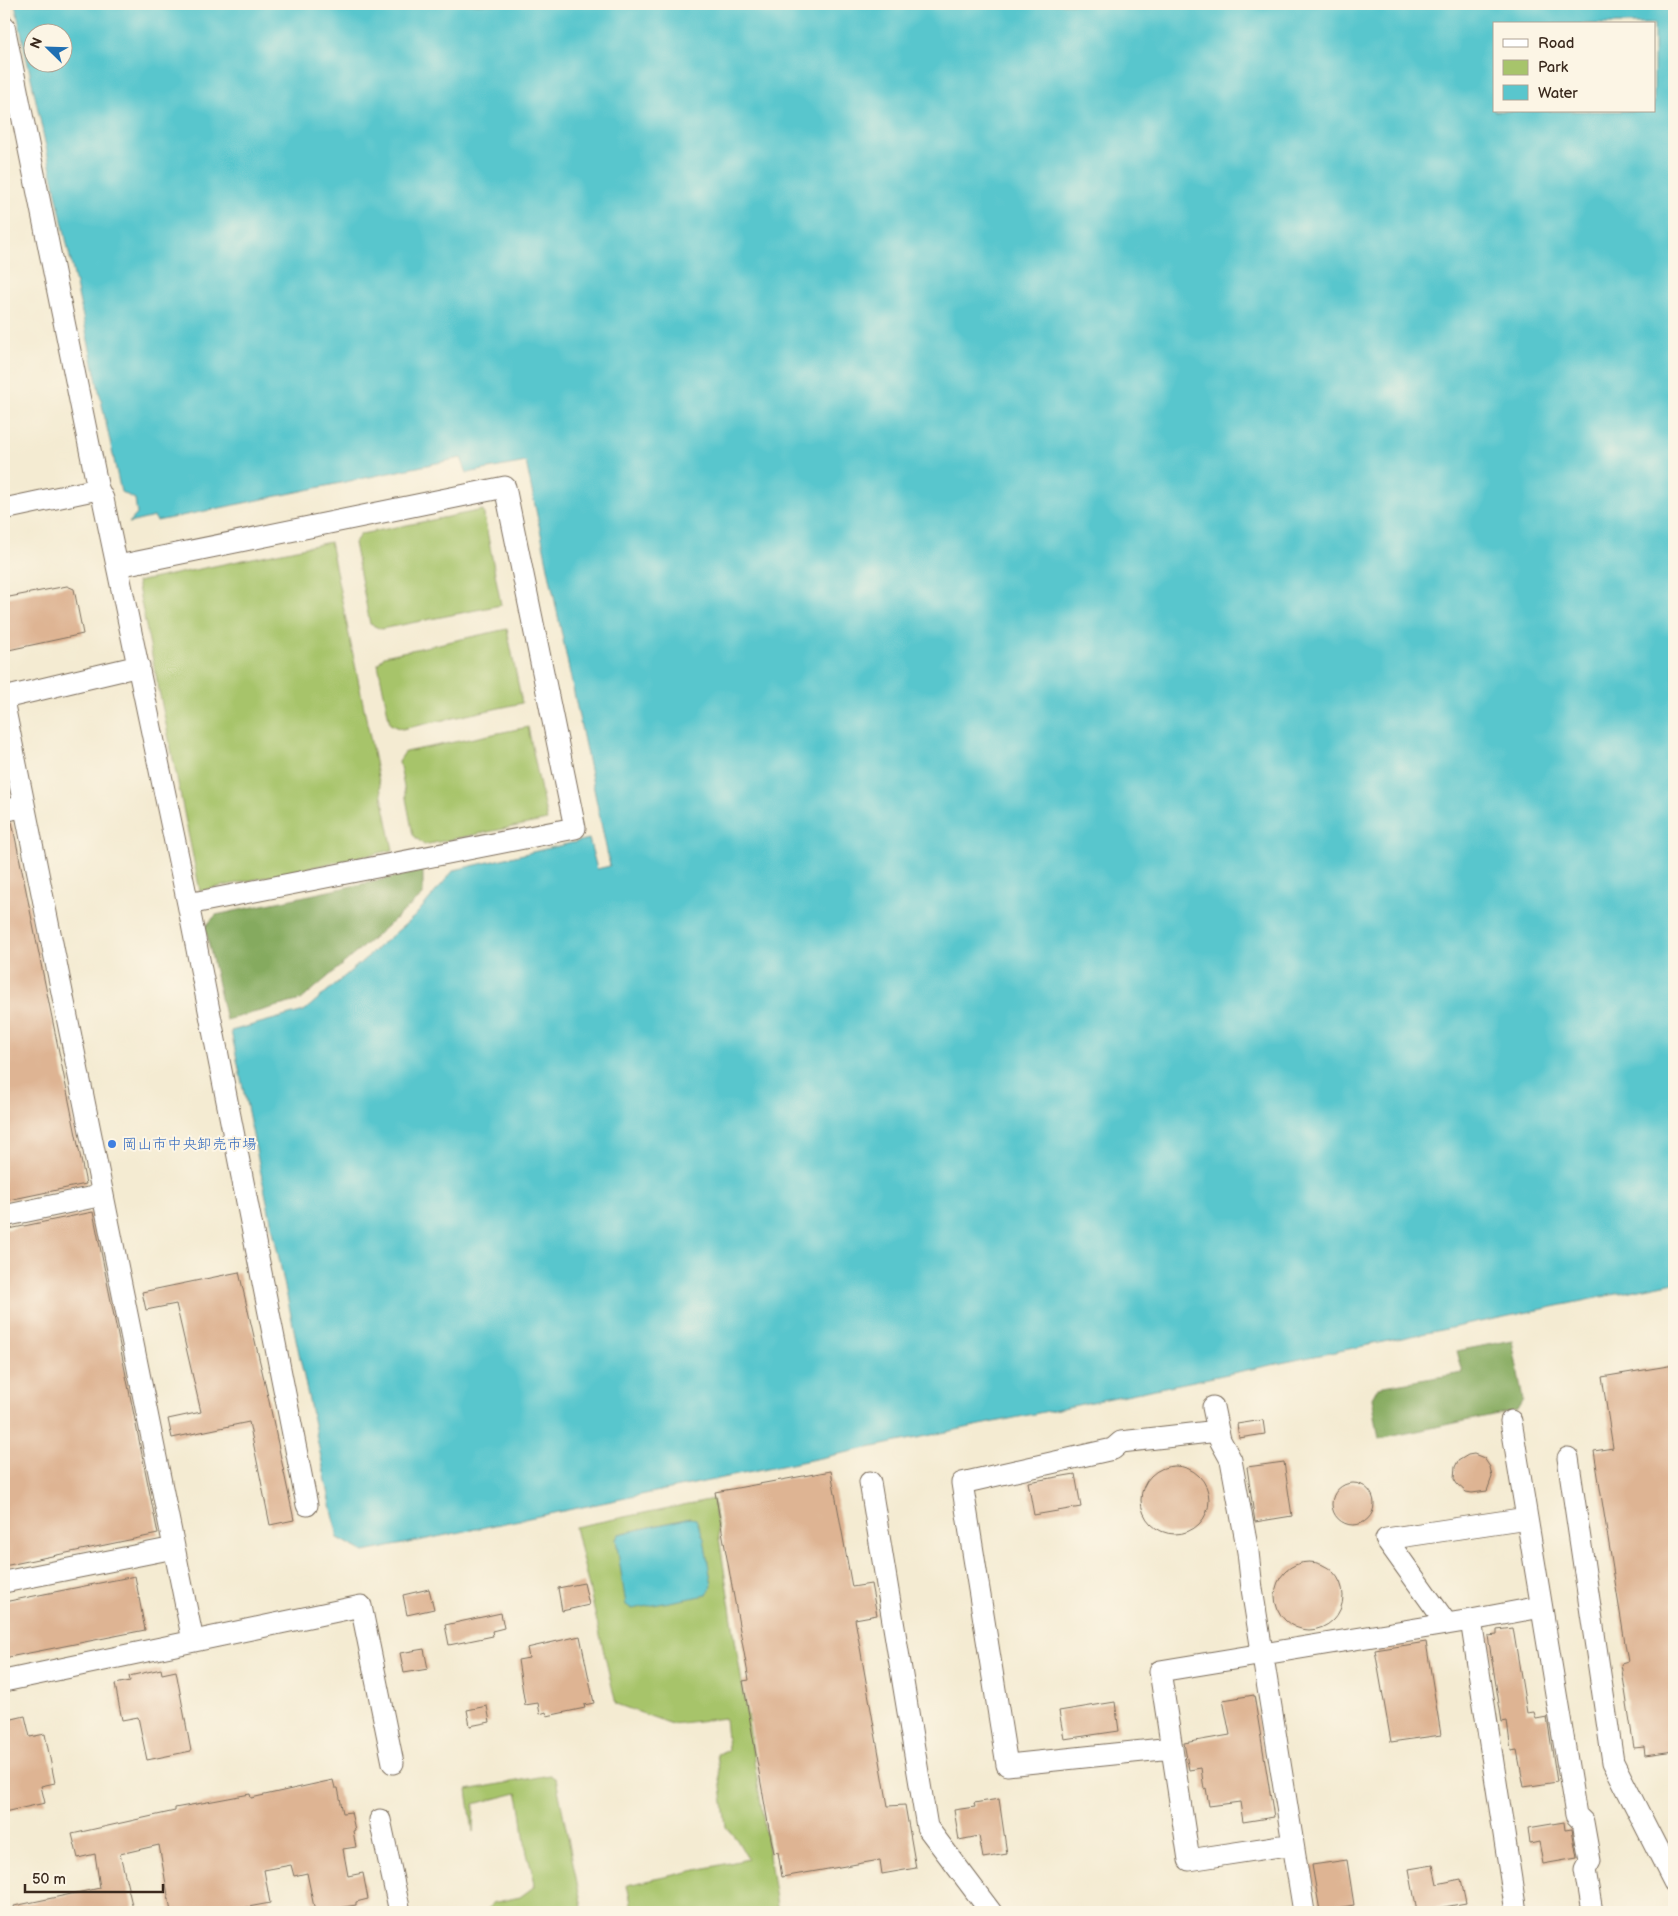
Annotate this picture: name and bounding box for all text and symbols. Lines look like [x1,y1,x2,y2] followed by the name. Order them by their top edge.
[22,22,72,72] north arrow
[1493,22,1656,112] legend
[1538,34,1574,53] text: Road
[27,35,46,51] text: N
[1538,58,1569,77] text: Park
[1538,84,1578,103] text: Water
[122,1135,257,1154] place label: 岡山市中央卸売市場
[106,1138,118,1150] marker: 岡山市中央卸売市場
[25,1861,162,1893] scale bar
[32,1870,66,1889] text: 50 m

